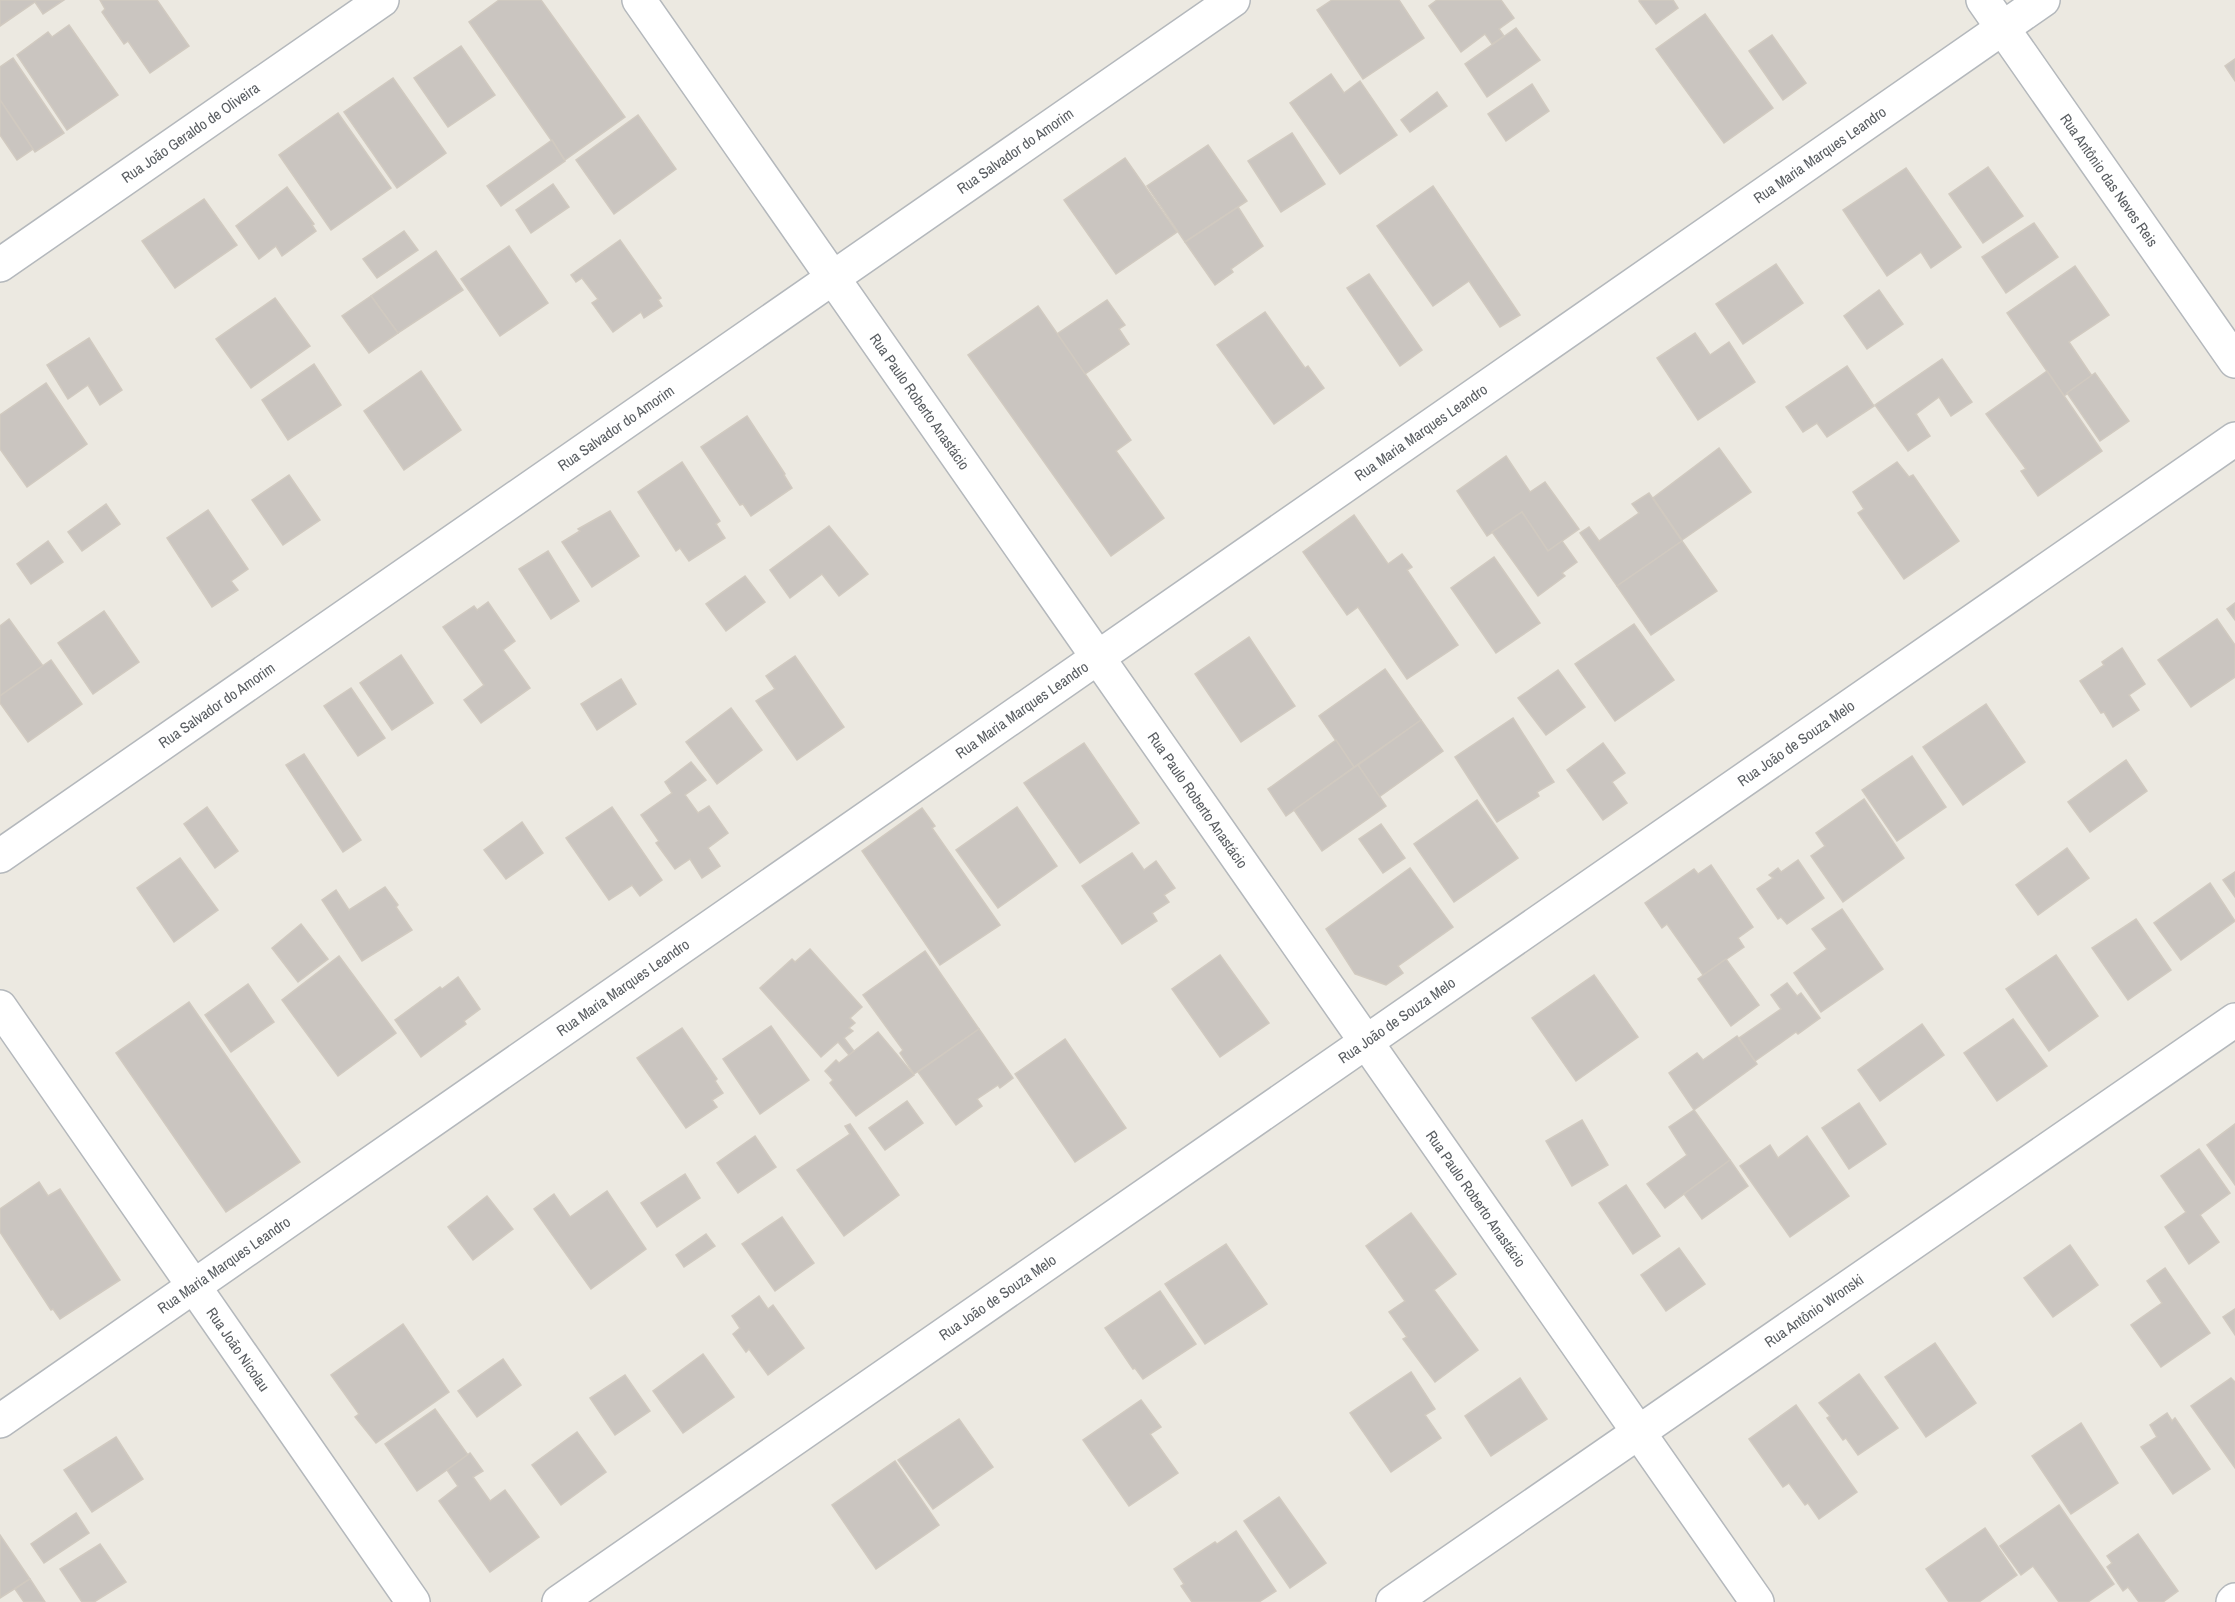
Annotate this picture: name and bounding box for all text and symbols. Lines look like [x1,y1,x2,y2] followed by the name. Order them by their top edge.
[117,77,264,188] street label: Rua João Geraldo de Oliveira
[1749,101,1890,208] street label: Rua Maria Marques Leandro
[953,103,1078,199] street label: Rua Salvador do Amorim
[2055,109,2163,251] street label: Rua Antônio das Neves Reis
[865,329,975,474] street label: Rua Paulo Roberto Anastácio
[1350,379,1491,486] street label: Rua Maria Marques Leandro
[553,380,678,476] street label: Rua Salvador do Amorim
[951,656,1093,763] street label: Rua Maria Marques Leandro
[154,657,279,753] street label: Rua Salvador do Amorim
[1733,695,1859,791] street label: Rua João de Souza Melo
[1143,728,1253,873] street label: Rua Paulo Roberto Anastácio
[552,934,694,1041] street label: Rua Maria Marques Leandro
[1334,972,1460,1068] street label: Rua João de Souza Melo
[1421,1126,1531,1271] street label: Rua Paulo Roberto Anastácio
[153,1211,295,1318] street label: Rua Maria Marques Leandro
[935,1249,1060,1345] street label: Rua João de Souza Melo
[1760,1269,1868,1352] street label: Rua Antônio Wronski
[202,1303,275,1395] street label: Rua João Nicolau

